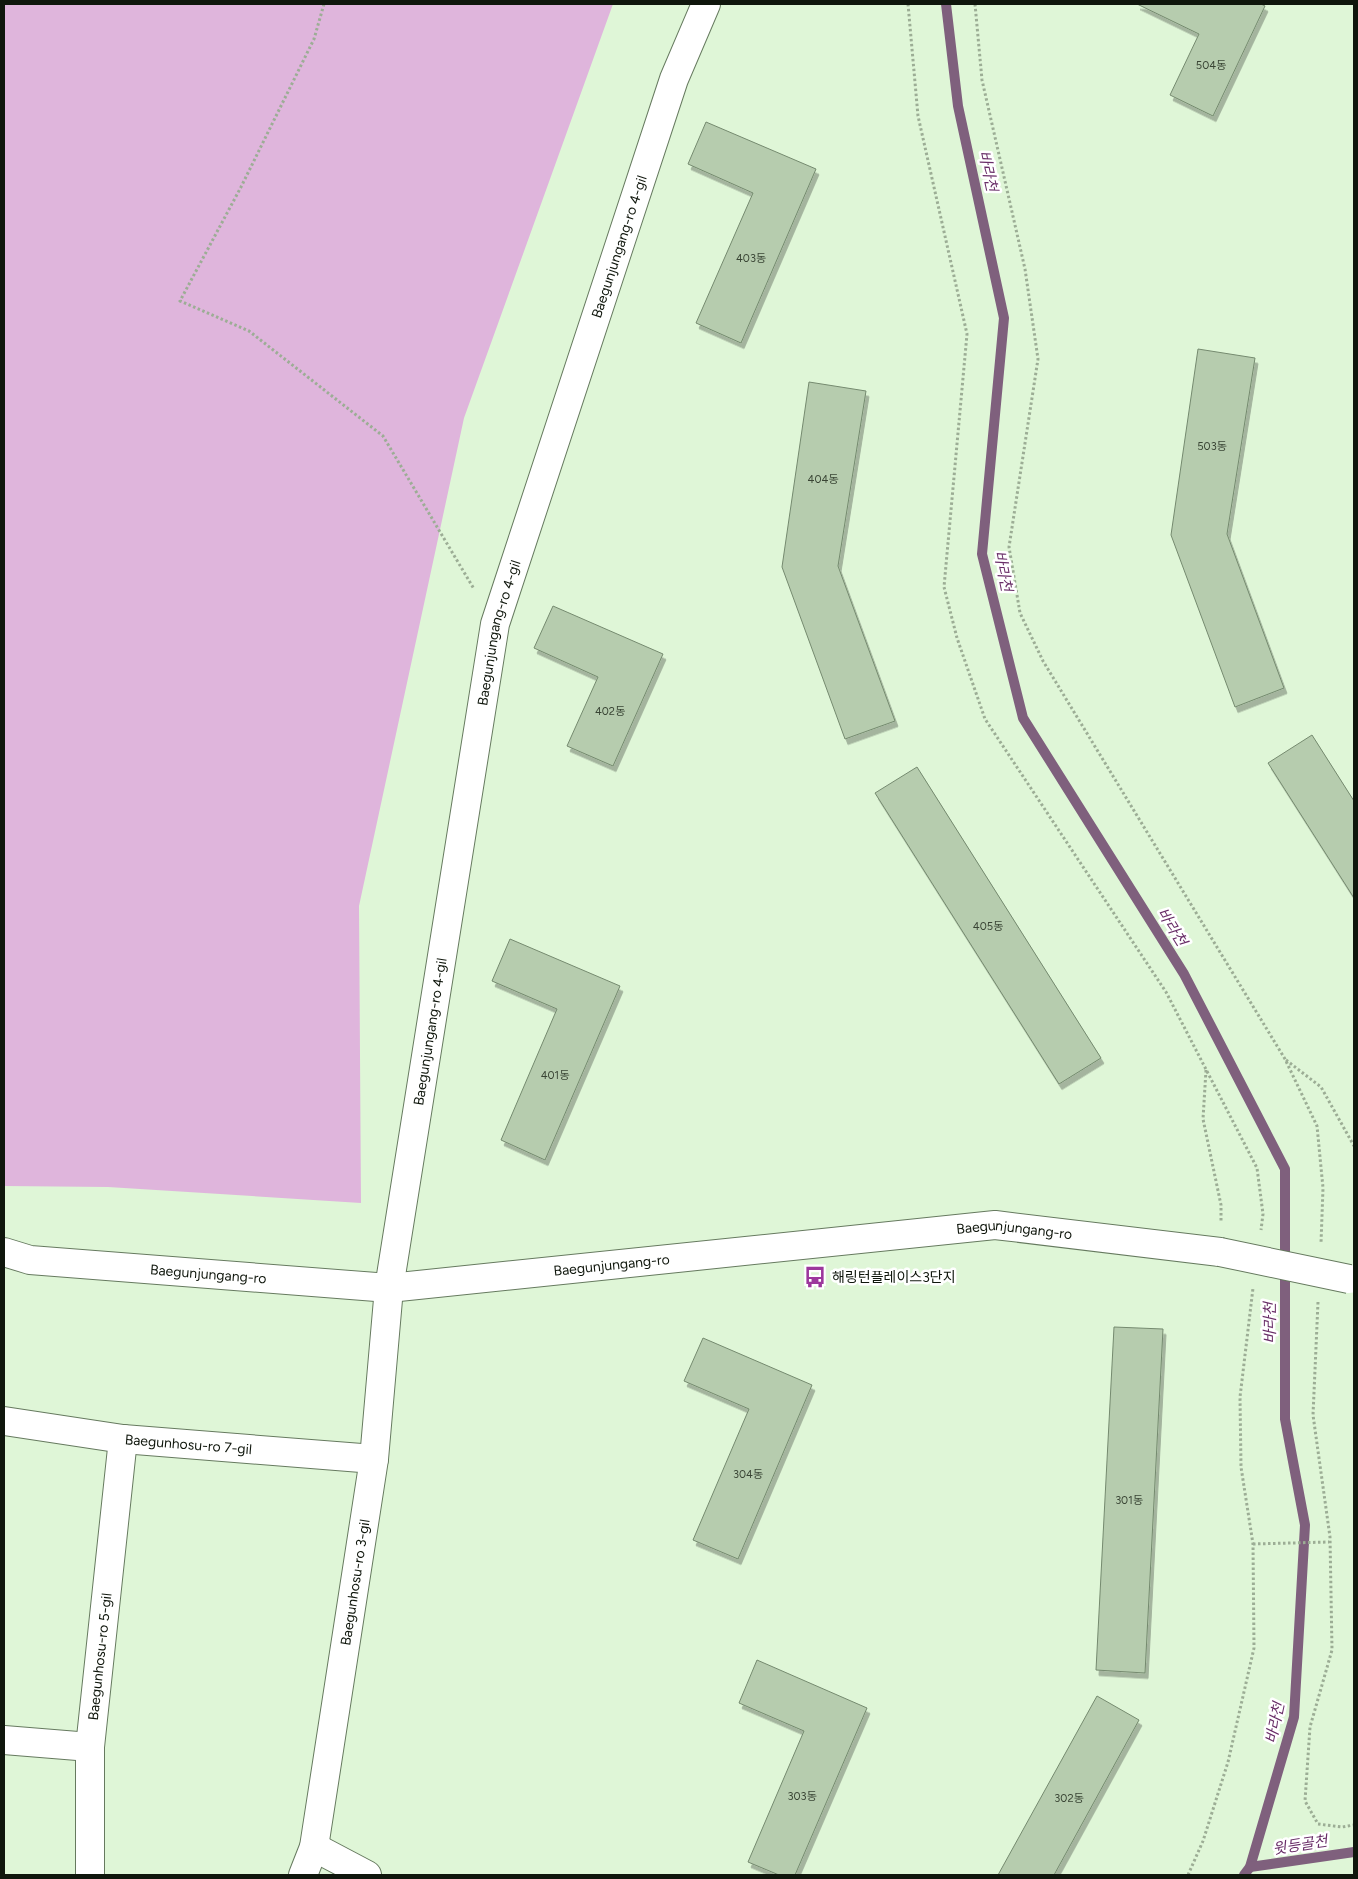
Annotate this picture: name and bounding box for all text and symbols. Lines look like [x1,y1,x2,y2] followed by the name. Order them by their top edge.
[1196,59,1226,72] house number: 504동
[975,149,1002,195] water label: 바라천
[588,173,651,320] street label: Baegunjungang-ro 4-gil
[736,252,766,265] house number: 403동
[1197,440,1227,453] house number: 503동
[808,473,838,486] house number: 404동
[990,549,1016,595] water label: 바라천
[474,558,524,707] street label: Baegunjungang-ro 4-gil
[595,705,625,718] house number: 402동
[1153,905,1192,951] water label: 바라천
[973,920,1003,933] house number: 405동
[410,957,451,1107] street label: Baegunjungang-ro 4-gil
[541,1069,569,1082] house number: 401동
[955,1217,1073,1243] street label: Baegunjungang-ro
[553,1251,670,1280] street label: Baegunjungang-ro
[149,1261,267,1287] street label: Baegunjungang-ro
[802,1264,828,1290] bus stop icon: 해링턴플레이스3단지
[832,1269,956,1286] place label: 해링턴플레이스3단지
[1261,1300,1279,1344] water label: 바라천
[124,1431,253,1458] street label: Baegunhosu-ro 7-gil
[733,1468,763,1481] house number: 304동
[1115,1494,1143,1507] house number: 301동
[337,1518,374,1647] street label: Baegunhosu-ro 3-gil
[85,1592,115,1721] street label: Baegunhosu-ro 5-gil
[1262,1699,1289,1745] water label: 바라천
[787,1790,817,1803] house number: 303동
[1054,1792,1084,1805] house number: 302동
[1271,1831,1331,1858] water label: 윗등골천

